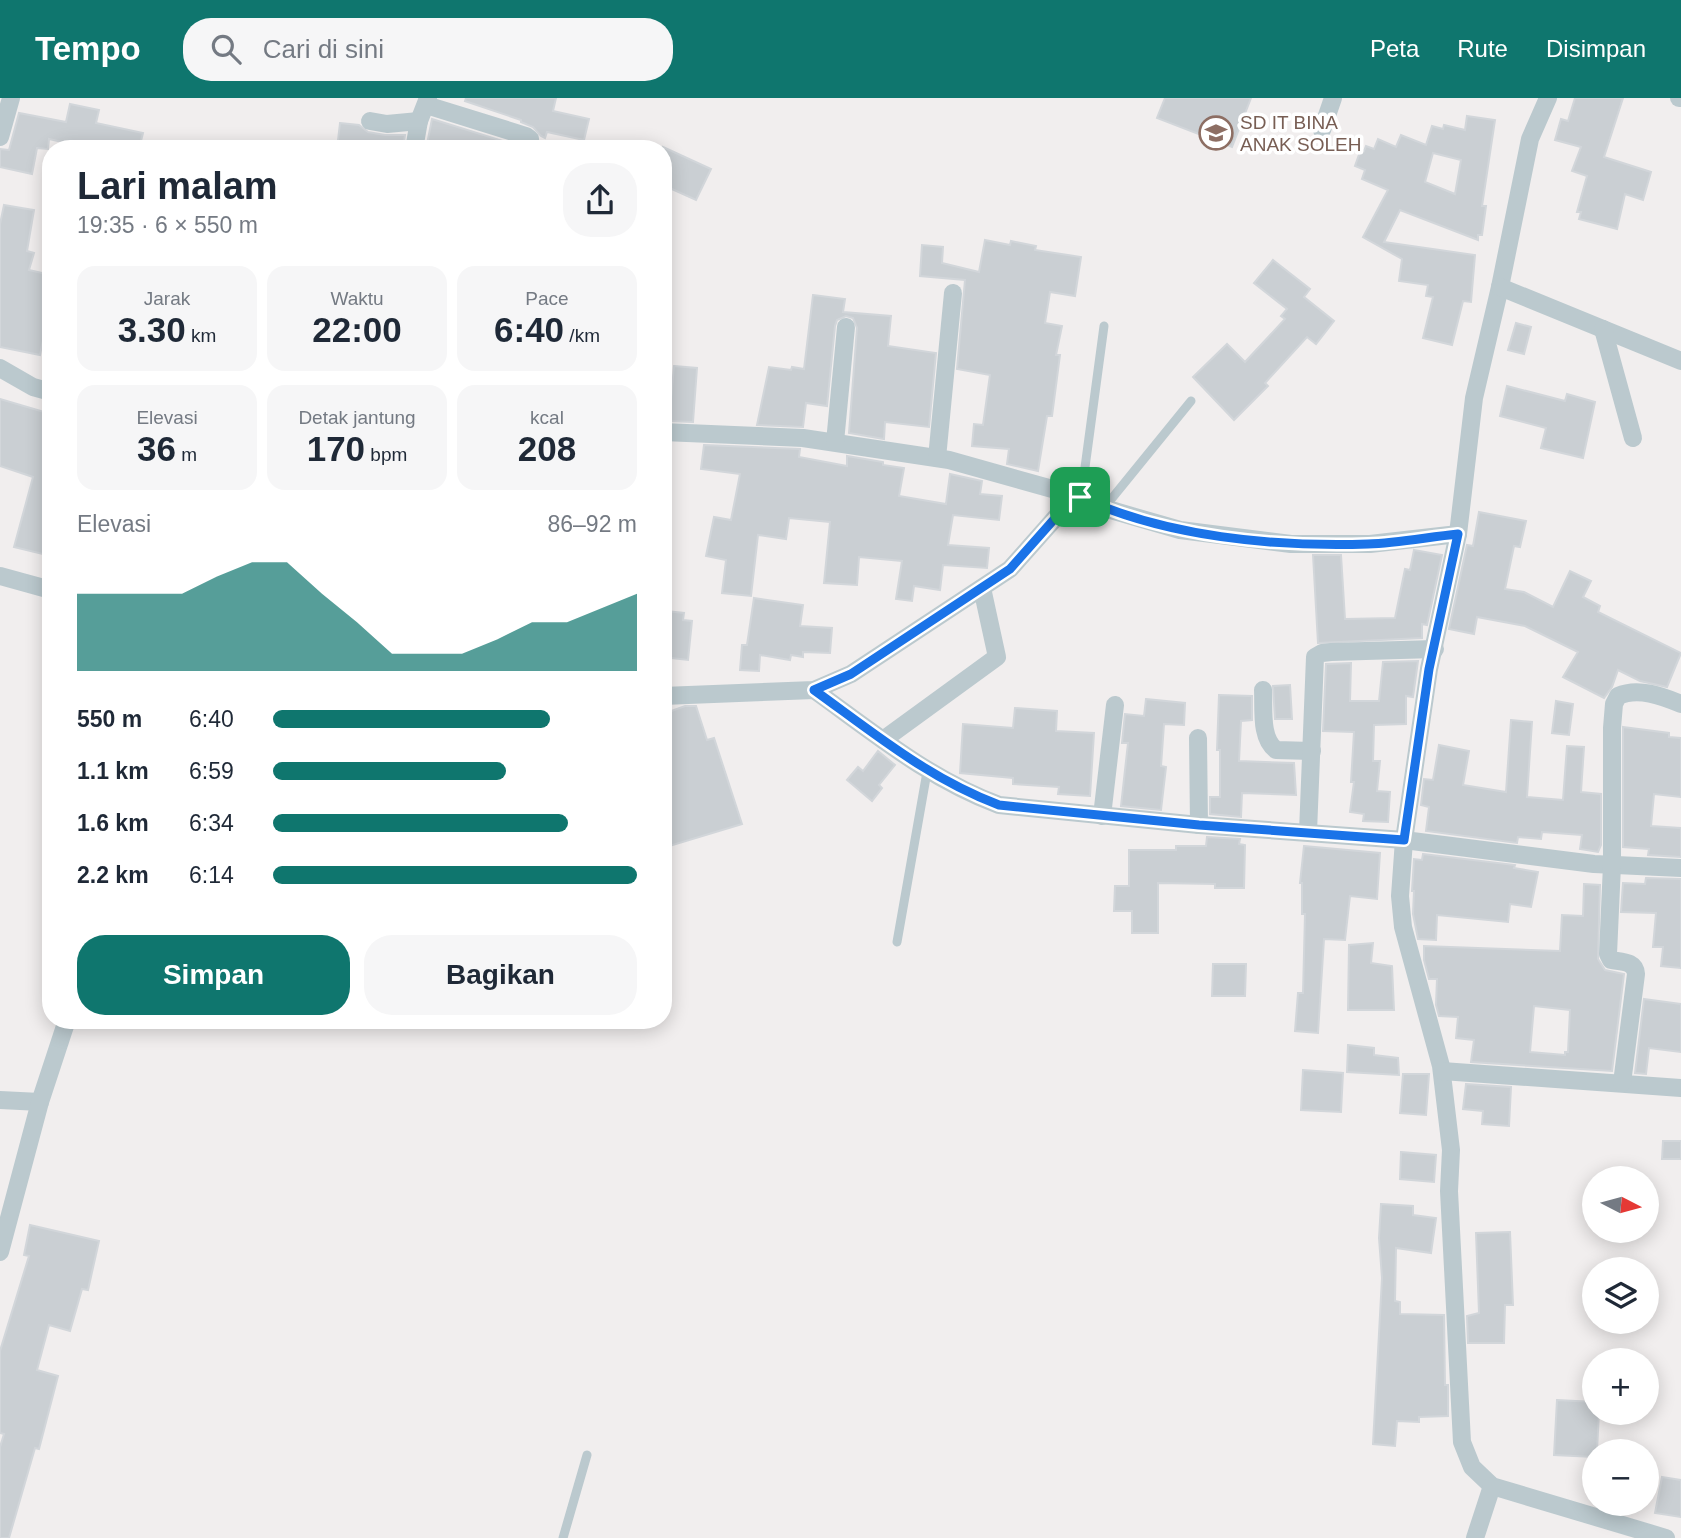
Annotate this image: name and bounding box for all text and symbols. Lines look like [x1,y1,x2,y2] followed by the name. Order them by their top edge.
[183,18,673,81] search box
[35,30,141,67] text: Tempo
[207,30,245,68] icon: search
[263,34,384,64] text: Cari di sini
[1370,35,1419,62] text: Peta
[1457,35,1508,62] text: Rute
[1546,35,1646,62] text: Disimpan
[1240,112,1361,155] place label: SD IT BINA ANAK SOLEH
[1197,114,1235,152] school or university icon: SD IT BINA ANAK SOLEH
[563,163,637,237] button: share
[77,165,278,207] text: Lari malam
[77,212,258,238] text: 19:35 · 6 × 550 m
[144,288,190,309] text: Jarak
[330,288,384,309] text: Waktu
[525,288,569,309] text: Pace
[118,310,186,349] text: 3.30
[312,310,402,349] text: 22:00
[494,310,564,349] text: 6:40
[186,325,216,346] text: km
[564,325,600,346] text: /km
[136,407,198,428] text: Elevasi
[298,407,416,428] text: Detak jantung
[530,407,564,428] text: kcal
[137,429,176,468] text: 36
[307,429,365,468] text: 170
[518,429,576,468] text: 208
[176,444,197,465] text: m
[365,444,407,465] text: bpm
[1050,467,1110,527] pin
[1061,478,1099,516] icon: arrive
[77,511,151,537] text: Elevasi
[547,511,637,537] text: 86–92 m
[77,706,142,732] text: 550 m
[189,706,234,732] text: 6:40
[77,758,149,784] text: 1.1 km
[189,758,234,784] text: 6:59
[77,810,149,836] text: 1.6 km
[189,810,234,836] text: 6:34
[77,862,149,888] text: 2.2 km
[189,862,234,888] text: 6:14
[77,935,350,1015] button: Simpan
[364,935,637,1015] button: Bagikan
[1582,1166,1659,1242] north arrow
[1582,1166,1659,1516] map controls
[1582,1257,1659,1334] button: layers
[1582,1348,1659,1425] button: +
[1582,1439,1659,1516] button: −

